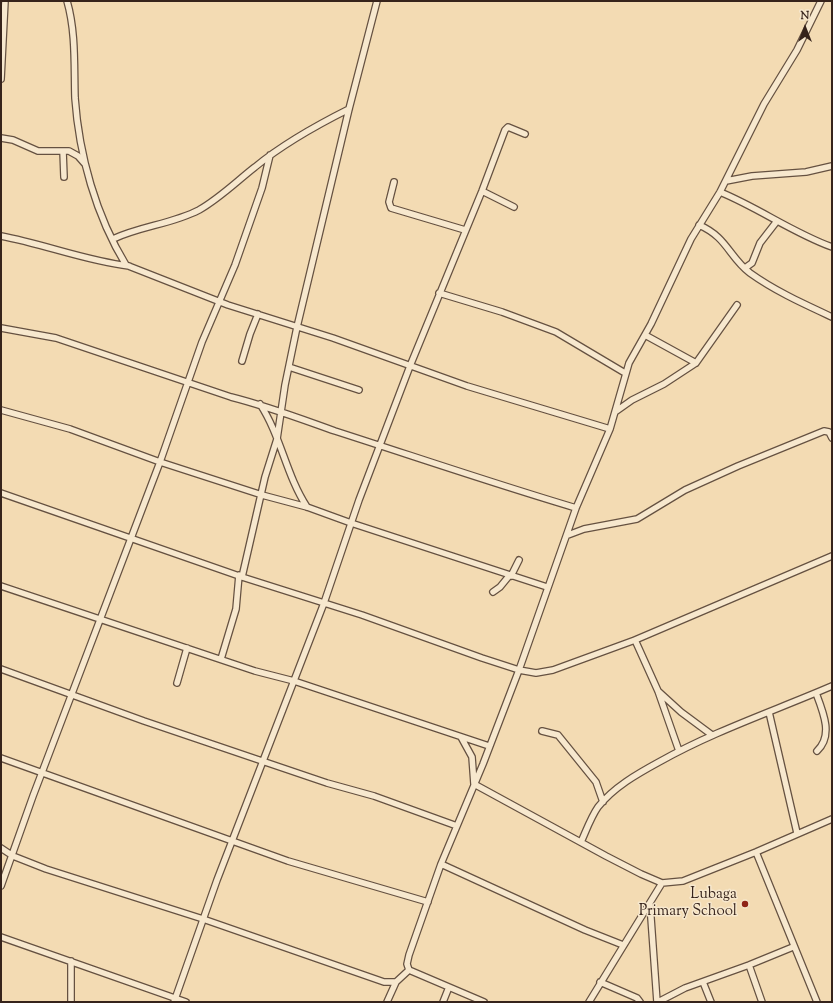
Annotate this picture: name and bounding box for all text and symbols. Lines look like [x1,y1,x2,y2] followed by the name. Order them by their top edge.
[785,8,825,48] north arrow
[801,8,809,24] text: N
[639,886,737,921] place label: Lubaga Primary School
[740,899,750,909] marker: Lubaga Primary School

